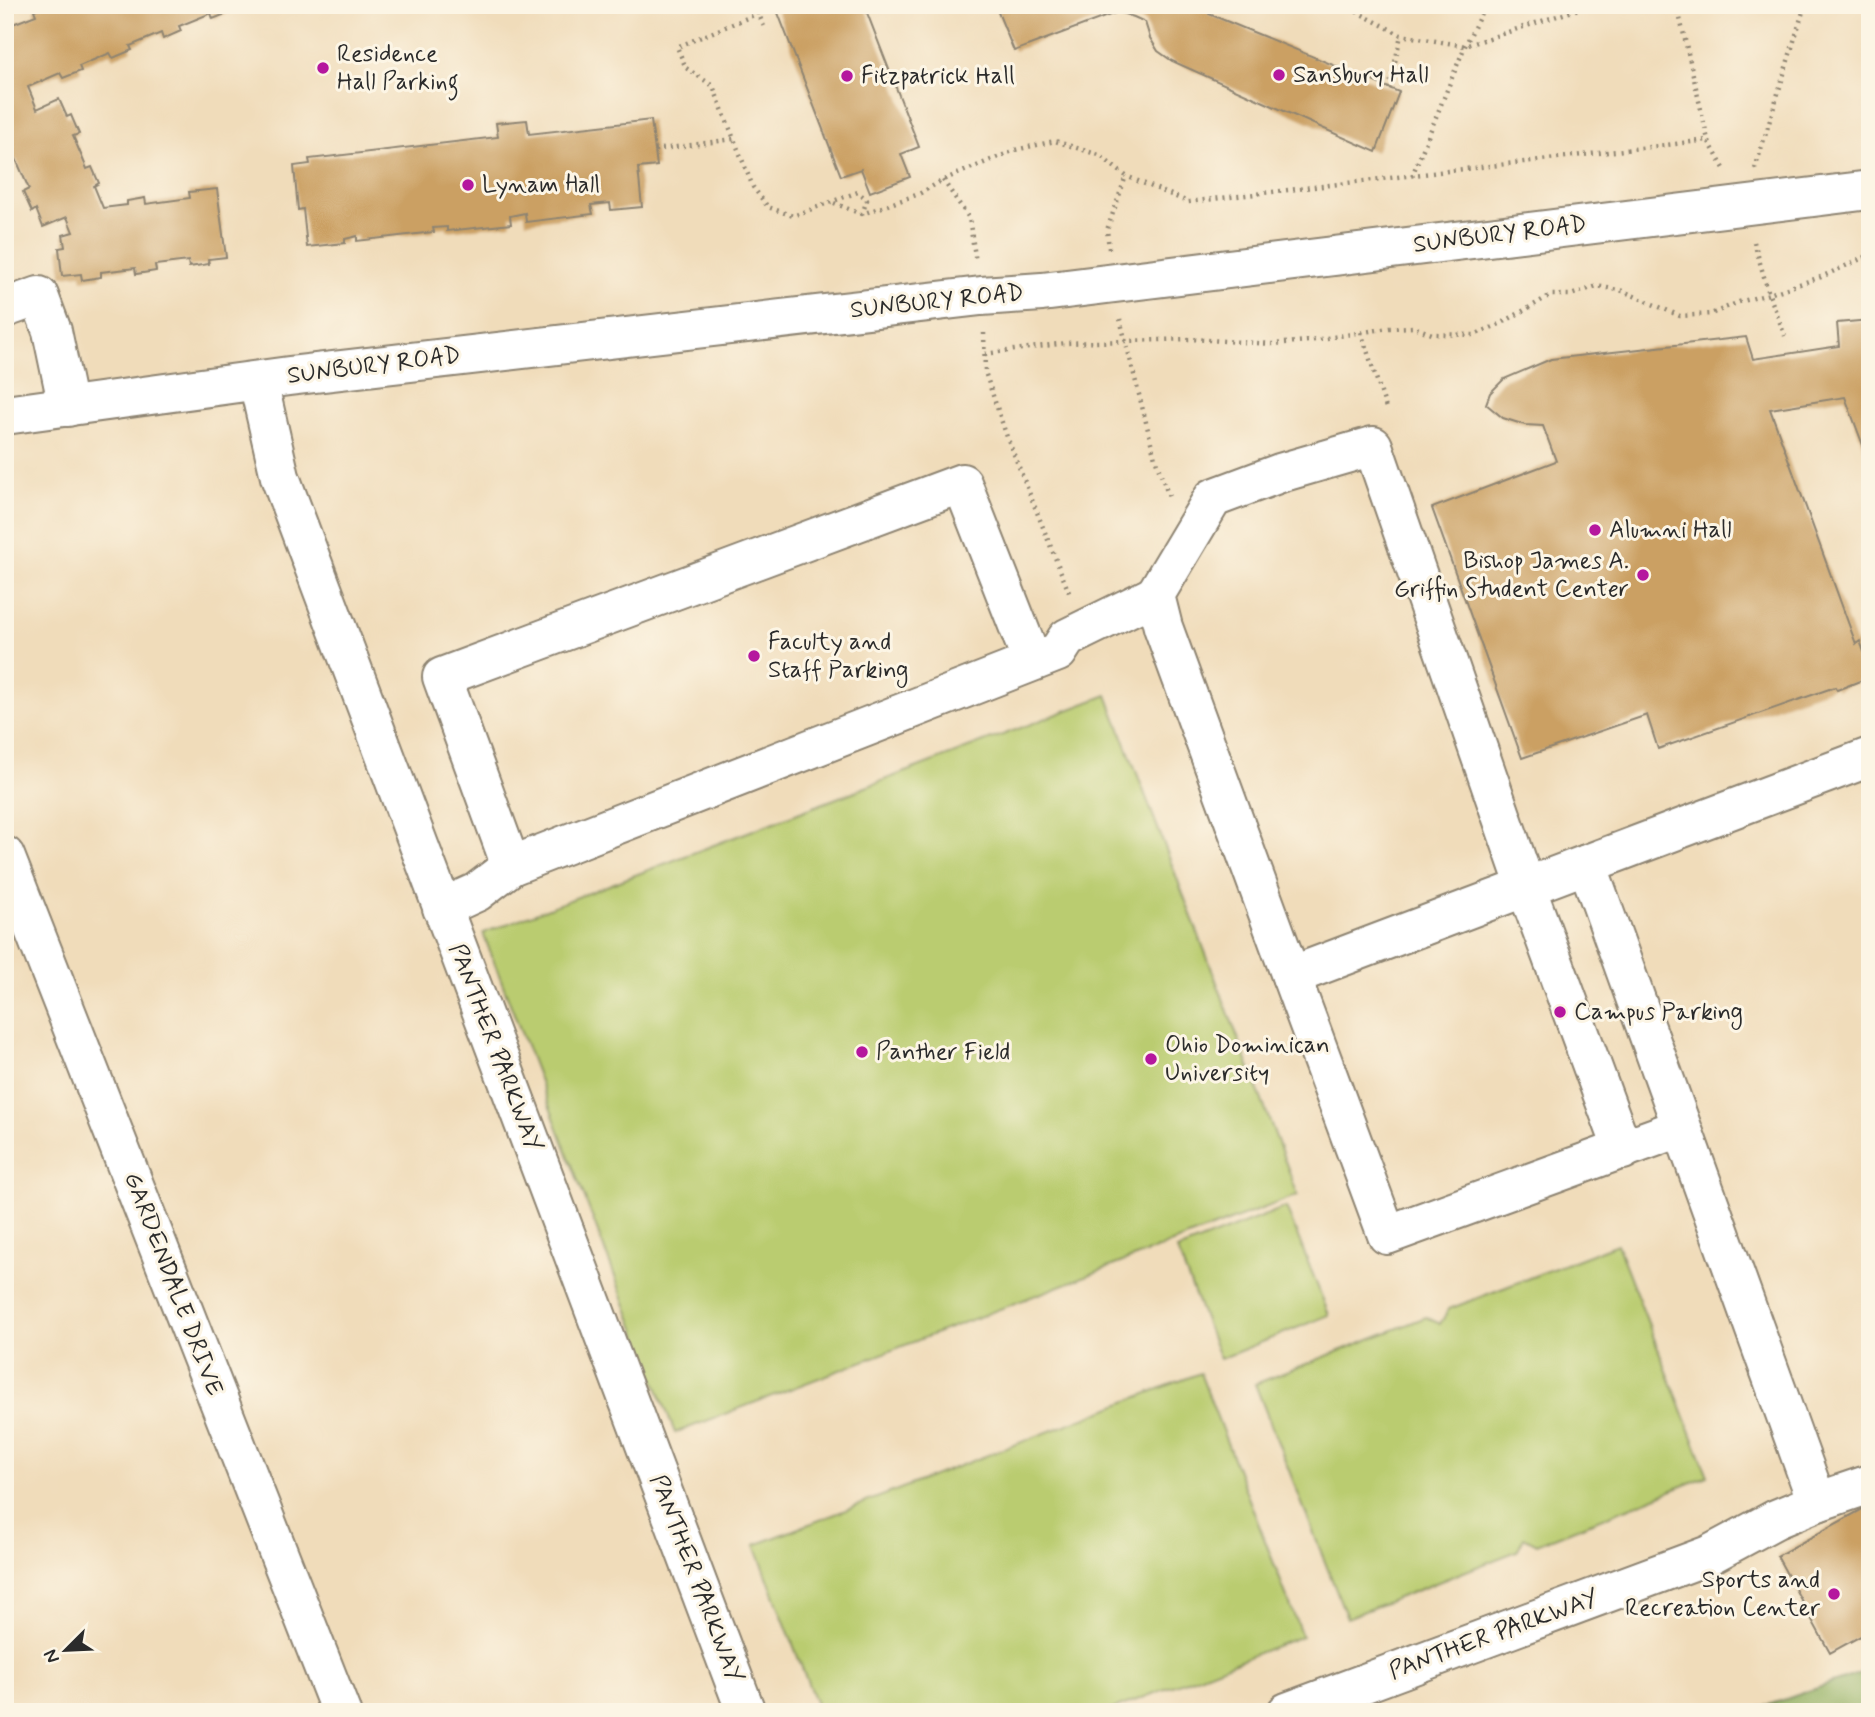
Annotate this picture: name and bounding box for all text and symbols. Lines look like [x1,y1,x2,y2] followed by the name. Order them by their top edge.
[337,39,459,101] place label: Residence Hall Parking
[315,60,331,76] marker: Residence Hall Parking
[1293,60,1429,91] place label: Sansbury Hall
[861,61,1015,92] place label: Fitzpatrick Hall
[1271,67,1287,83] marker: Sansbury Hall
[839,68,855,84] marker: Fitzpatrick Hall
[482,170,600,201] place label: Lynam Hall
[460,177,476,193] marker: Lynam Hall
[1412,209,1588,261] street label: SUNBURY ROAD
[849,277,1025,327] street label: SUNBURY ROAD
[286,340,462,392] street label: SUNBURY ROAD
[1609,515,1732,546] place label: Alumni Hall
[1587,522,1603,538] marker: Alumni Hall
[1394,546,1629,605] place label: Bishop James A. Griffin Student Center
[1635,567,1651,583] marker: Bishop James A. Griffin Student Center
[768,627,908,688] place label: Faculty and Staff Parking
[746,648,762,664] marker: Faculty and Staff Parking
[441,939,549,1157] street label: PANTHER PARKWAY
[1574,997,1743,1030] place label: Campus Parking
[1552,1004,1568,1020] marker: Campus Parking
[1165,1030,1330,1089] place label: Ohio Dominican University
[876,1037,1010,1068] place label: Panther Field
[854,1044,870,1060] marker: Panther Field
[1143,1051,1159,1067] marker: Ohio Dominican University
[116,1168,230,1400] street label: GARDENDALE DRIVE
[642,1470,750,1688] street label: PANTHER PARKWAY
[1625,1565,1820,1624] place label: Sports and Recreation Center
[1385,1583,1603,1687] street label: PANTHER PARKWAY
[1826,1586,1842,1602] marker: Sports and Recreation Center
[32,1616,102,1686] north arrow
[38,1645,66,1667] text: N

